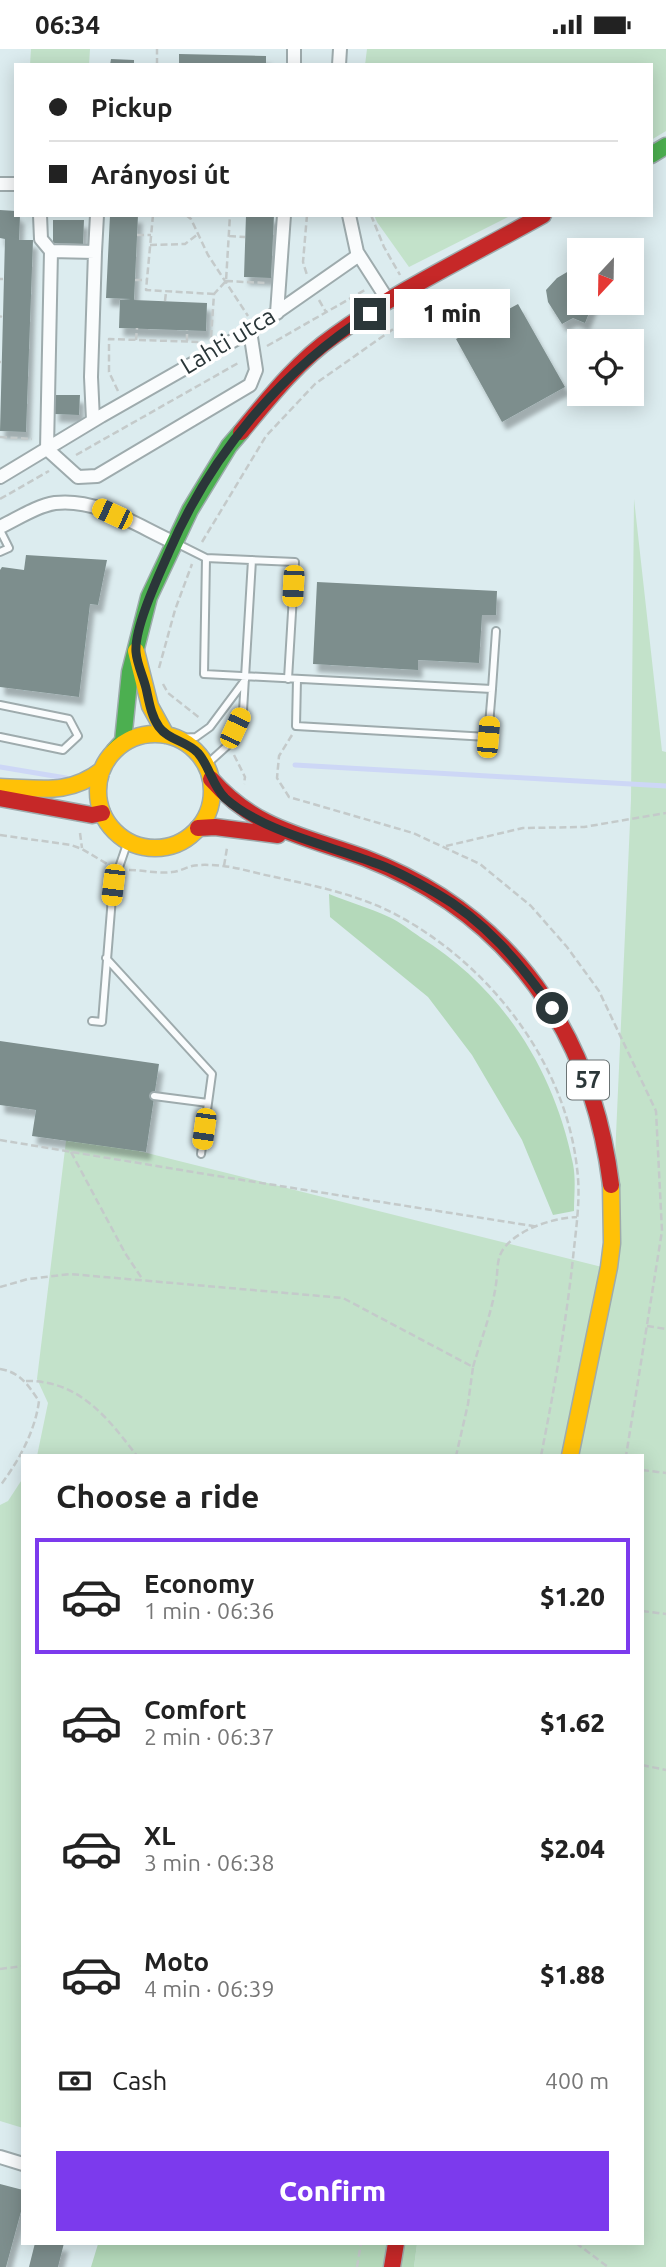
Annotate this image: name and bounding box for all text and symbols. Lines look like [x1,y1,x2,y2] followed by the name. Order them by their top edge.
[35,10,100,39] text: 06:34
[91,93,173,122] text: Pickup
[91,160,230,189] text: Arányosi út
[567,238,644,315] north arrow
[567,238,644,406] map controls
[394,289,510,339] callout: 1 min
[354,298,386,330] route end
[423,301,481,326] text: 1 min
[176,302,280,379] street label: Lahti utca
[567,329,644,406] button: locate
[89,496,136,532] car
[282,564,305,608] car
[217,705,254,751] car
[476,715,501,759] car
[101,863,126,907] car
[536,992,568,1024] route start
[567,1061,609,1099] road number: 57
[191,1107,218,1151] car
[56,1478,259,1514] text: Choose a ride
[60,1565,123,1628] icon: car
[144,1569,254,1598] text: Economy
[540,1582,605,1611] text: $1.20
[144,1598,275,1623] text: 1 min · 06:36
[60,1691,123,1754] icon: car
[144,1695,247,1724] text: Comfort
[540,1708,605,1737] text: $1.62
[144,1724,275,1749] text: 2 min · 06:37
[60,1817,123,1880] icon: car
[144,1821,175,1850] text: XL
[540,1834,605,1863] text: $2.04
[144,1850,275,1875] text: 3 min · 06:38
[60,1943,123,2006] icon: car
[144,1947,209,1976] text: Moto
[540,1960,605,1989] text: $1.88
[144,1976,275,2001] text: 4 min · 06:39
[56,2062,94,2100] icon: cash
[112,2066,167,2095] text: Cash
[545,2068,609,2093] text: 400 m
[56,2151,609,2231] button: Confirm

